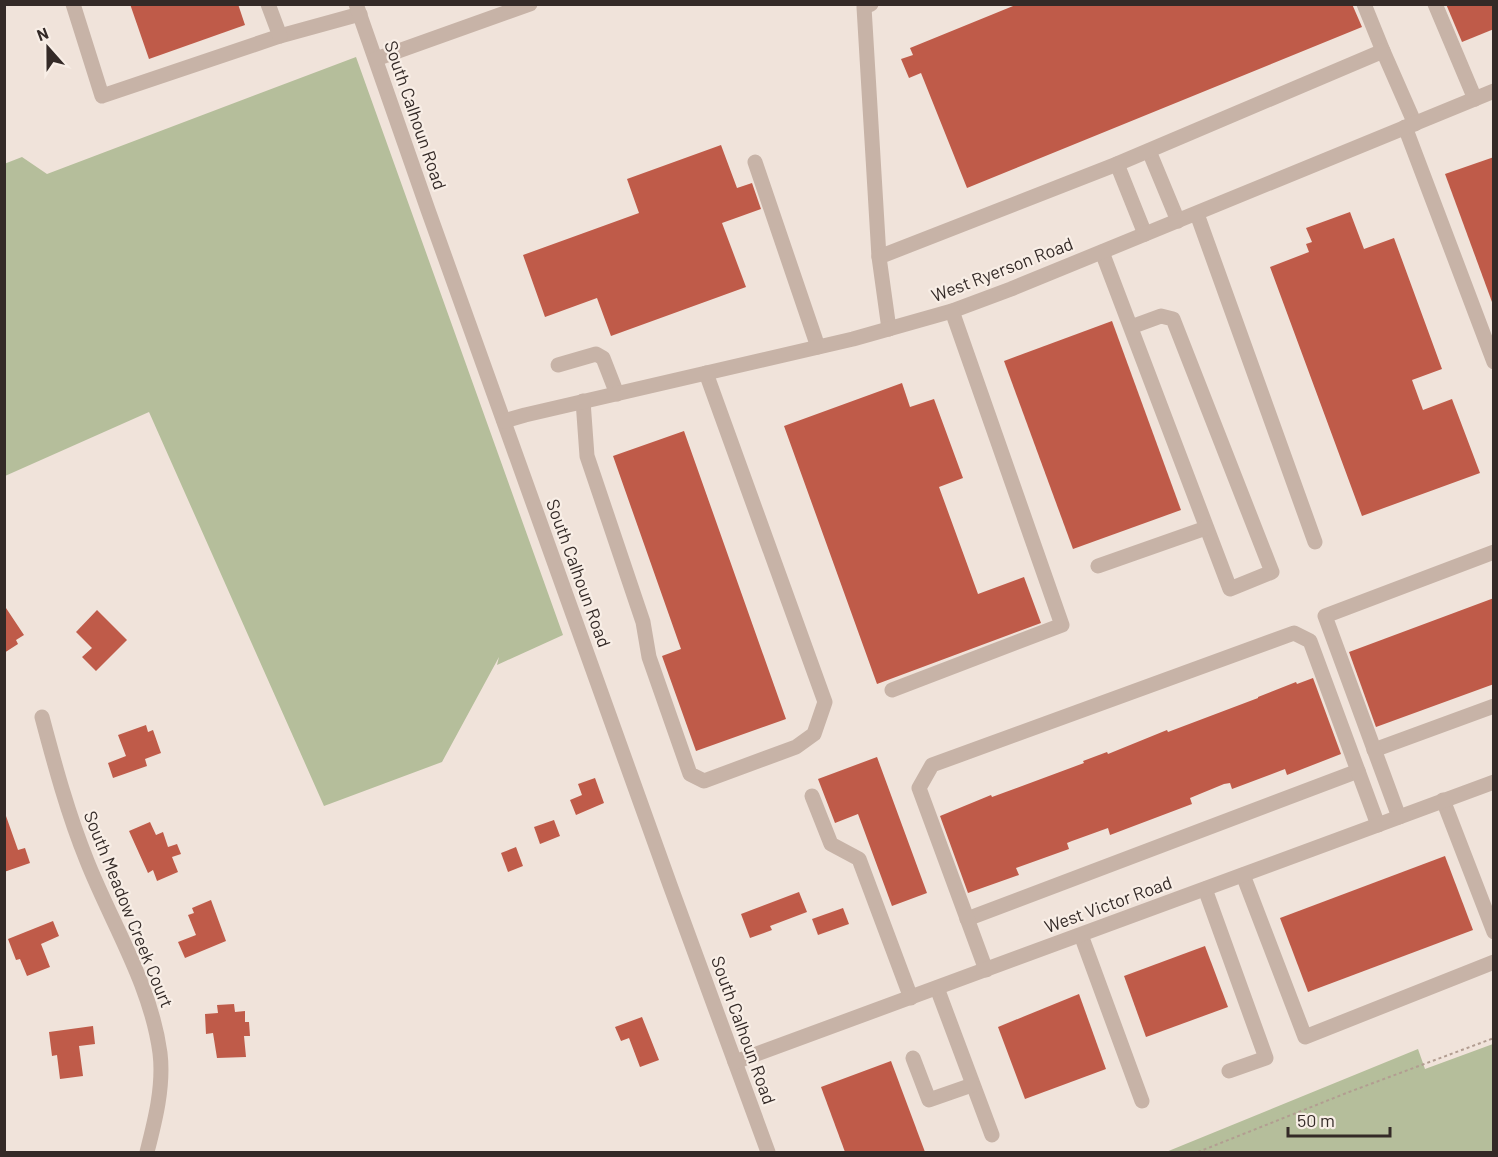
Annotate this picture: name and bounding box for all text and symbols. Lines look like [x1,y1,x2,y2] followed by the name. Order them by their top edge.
[18,18,78,78] north arrow
[34,23,51,44] text: N
[380,38,452,192] street label: South Calhoun Road
[928,232,1076,306] street label: West Ryerson Road
[542,496,616,650] street label: South Calhoun Road
[79,807,179,1011] street label: South Meadow Creek Court
[1041,871,1175,937] street label: West Victor Road
[707,953,781,1107] street label: South Calhoun Road
[1288,1100,1390,1138] scale bar
[1297,1109,1335,1131] text: 50 m

